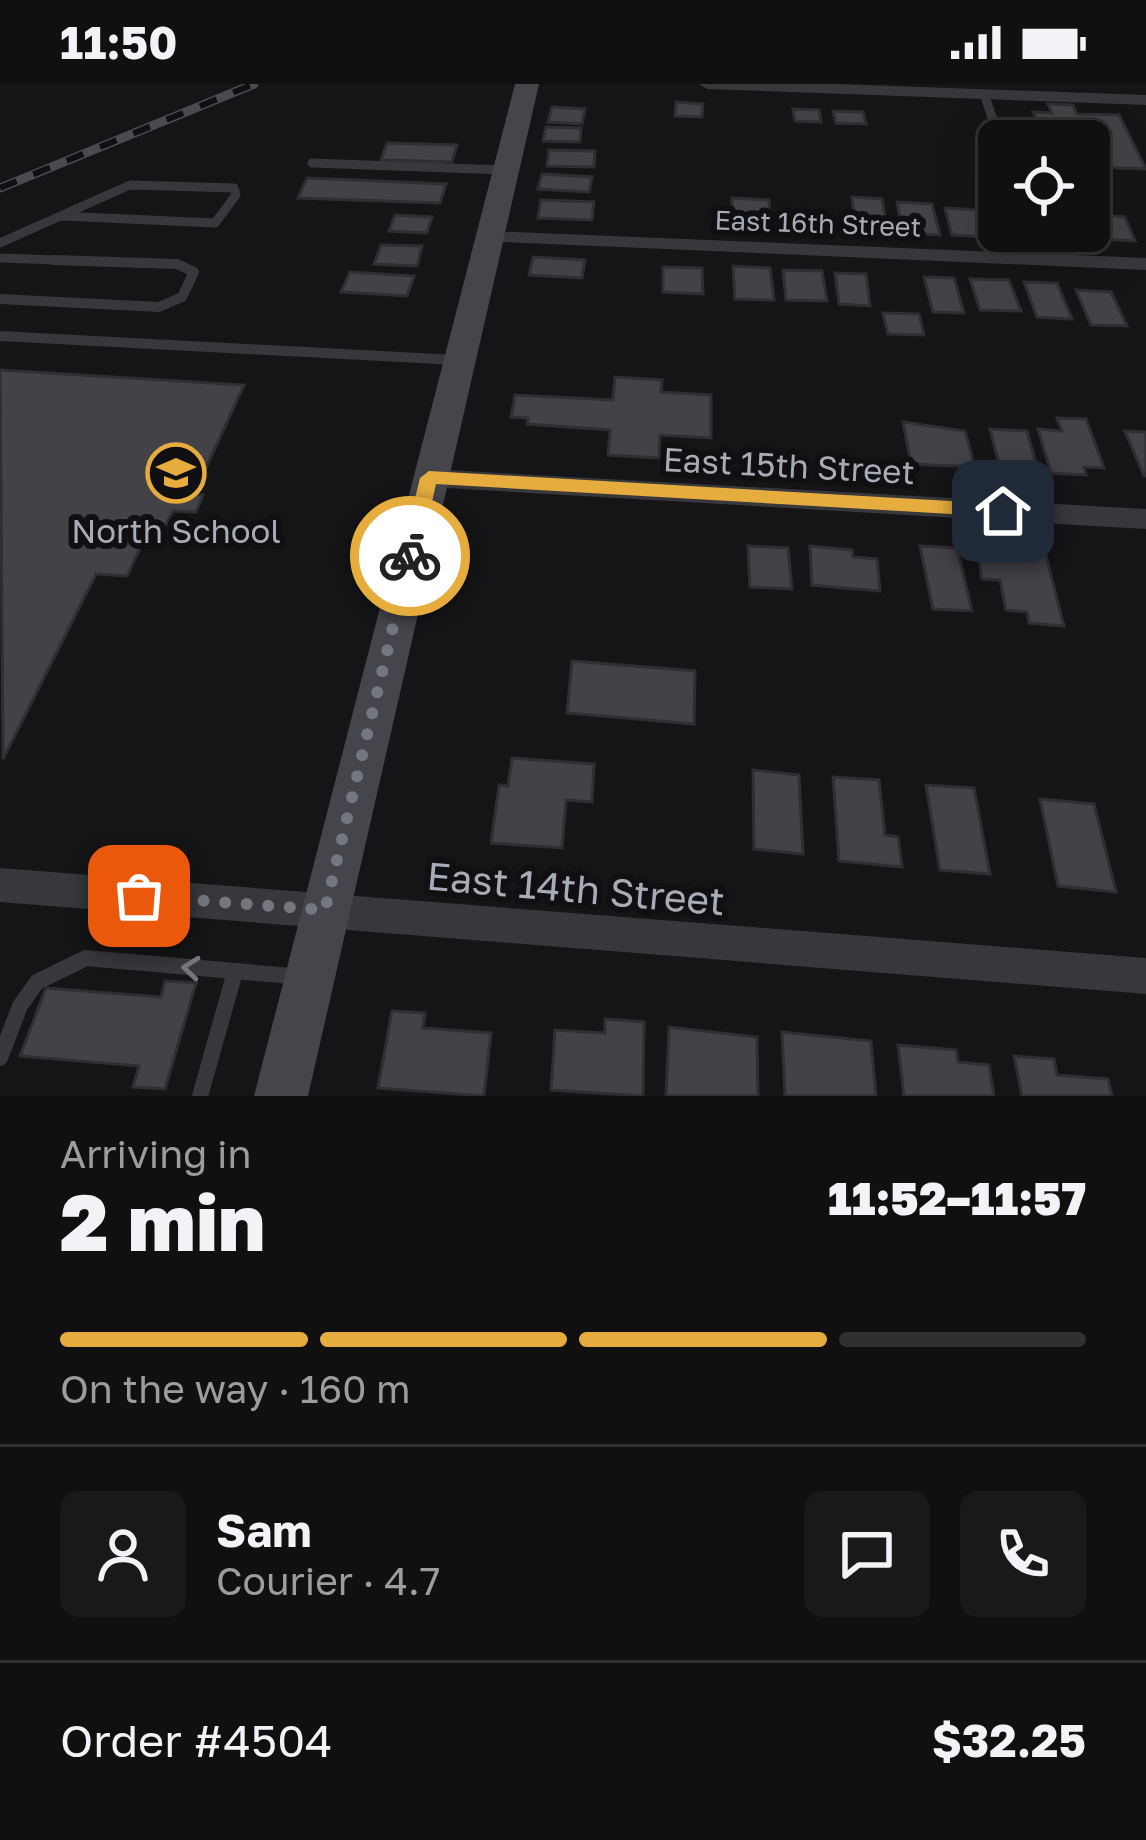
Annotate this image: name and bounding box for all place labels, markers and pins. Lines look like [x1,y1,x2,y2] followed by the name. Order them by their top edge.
[145,442,207,504] school or university icon: North School
[952,460,1054,562] pin
[71,511,281,550] place label: North School
[88,845,190,947] pin

